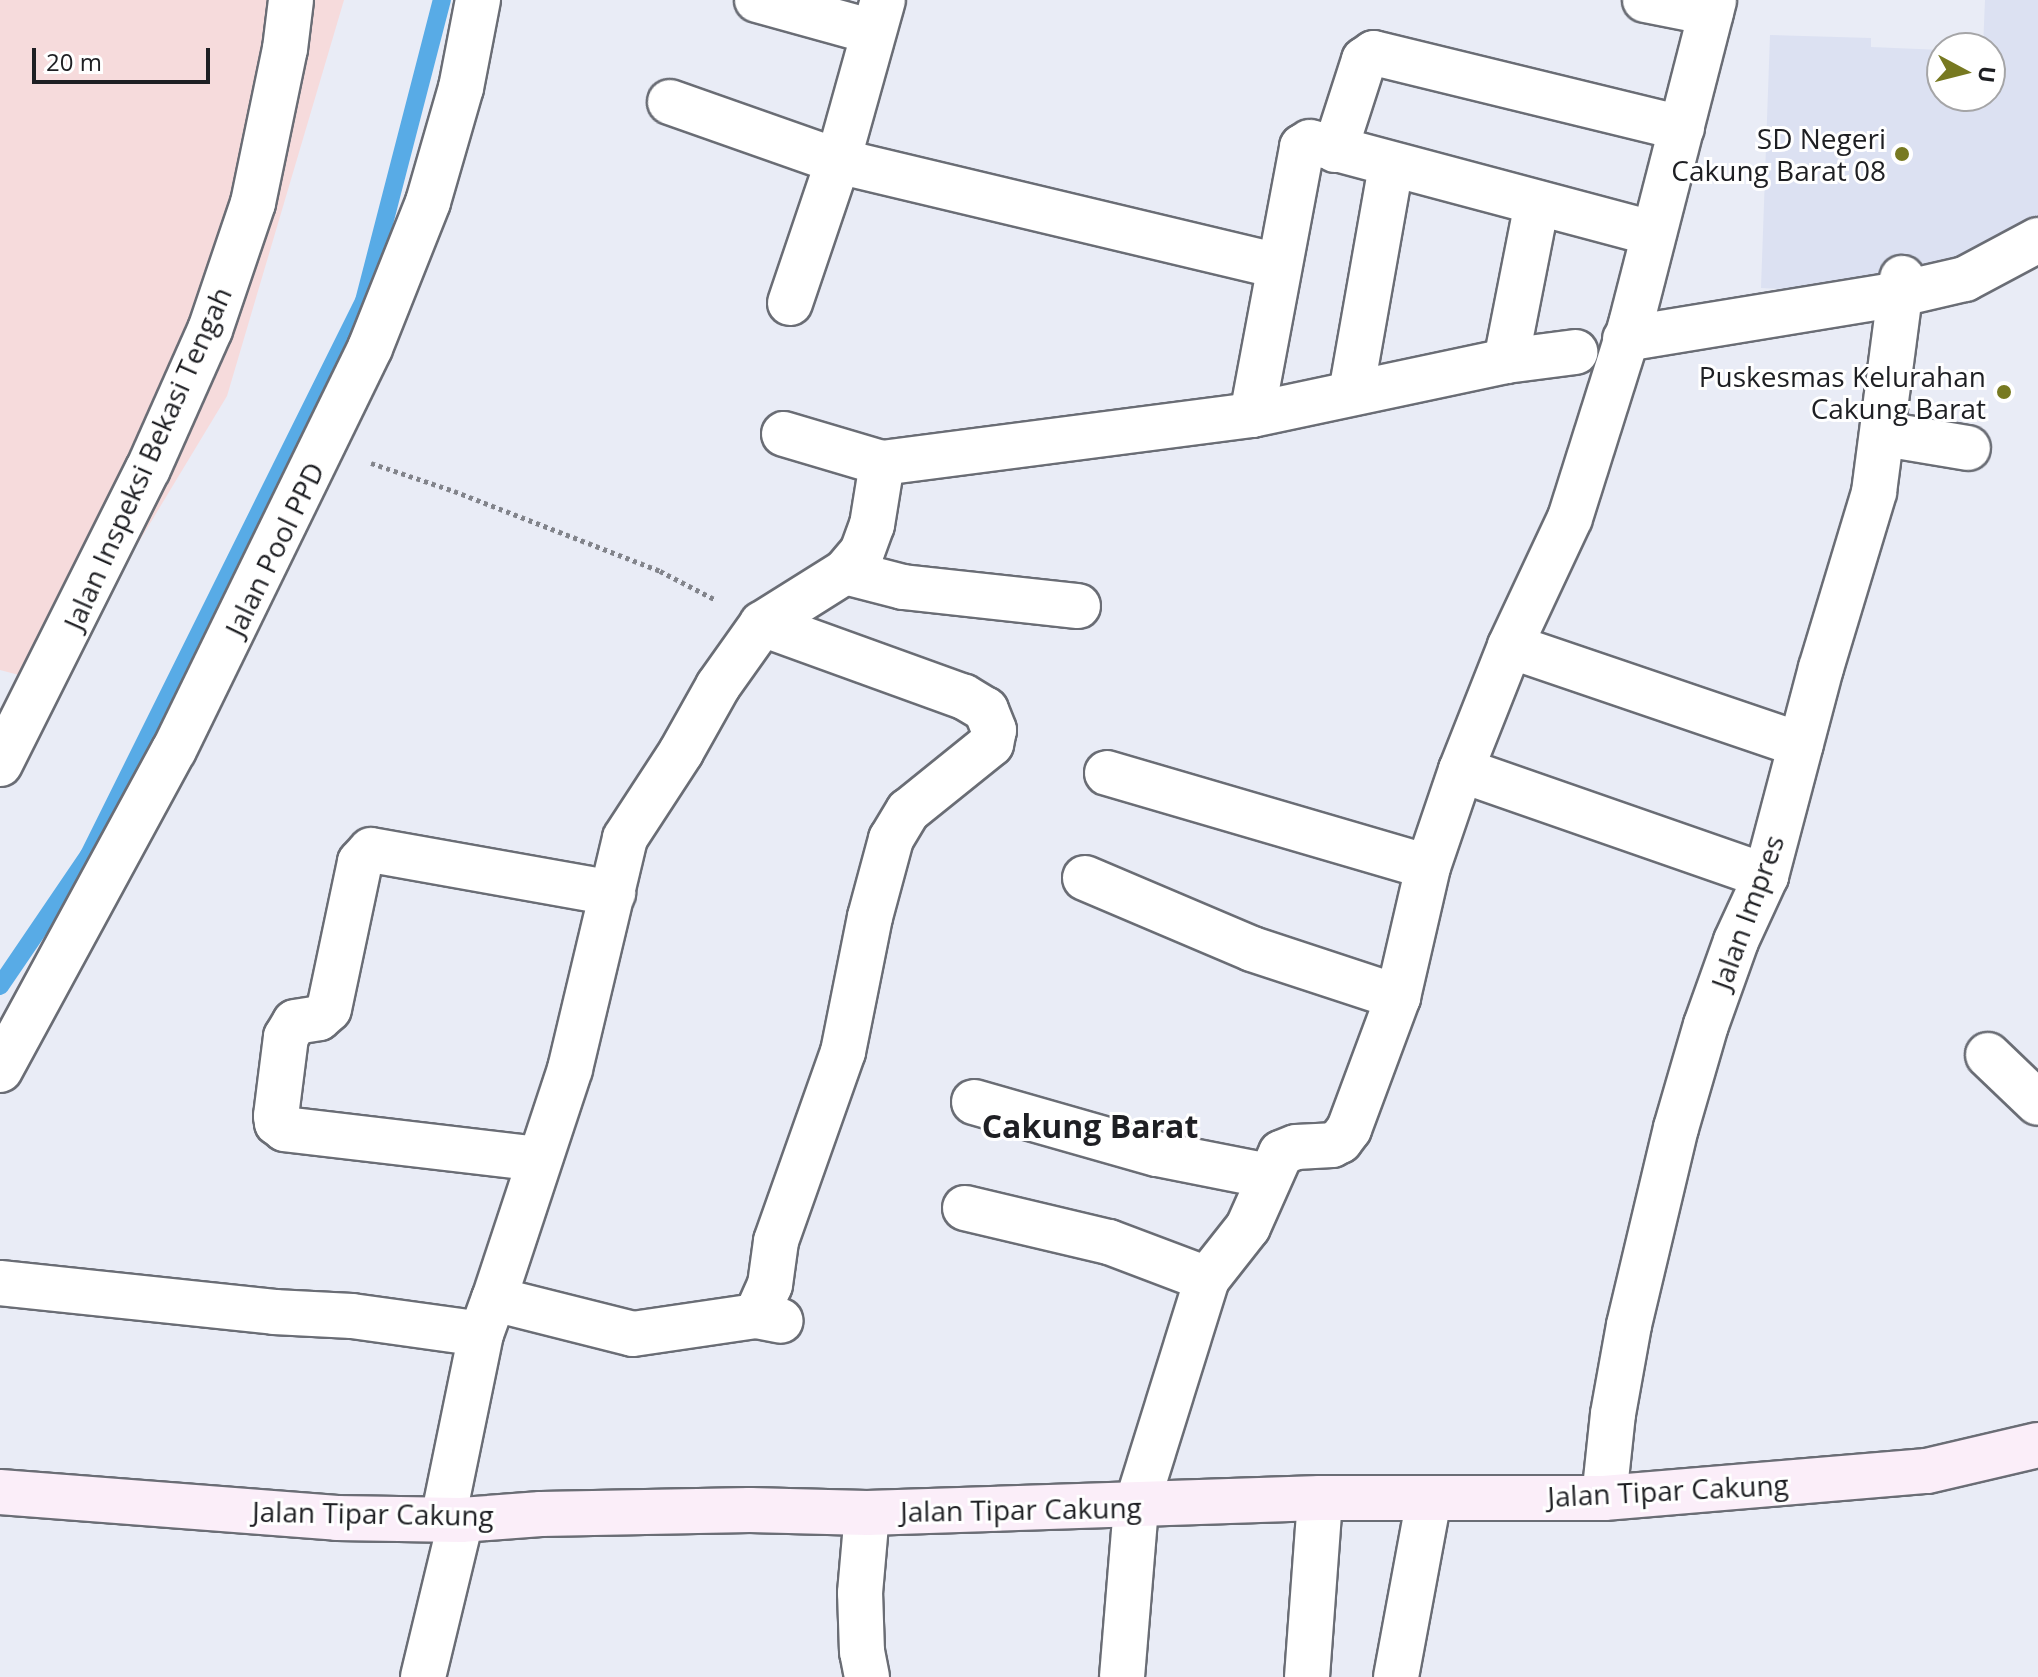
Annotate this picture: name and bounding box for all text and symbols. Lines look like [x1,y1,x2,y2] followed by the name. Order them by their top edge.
[36,32,214,82] scale bar
[1926,32,2006,112] north arrow
[46,45,102,78] text: 20 m
[1972,65,2004,85] text: U
[1671,121,1886,187] place label: SD Negeri Cakung Barat 08
[1893,145,1911,163] marker: SD Negeri Cakung Barat 08
[56,281,238,635] street label: Jalan Inspeksi Bekasi Tengah
[1699,359,1986,425] place label: Puskesmas Kelurahan Cakung Barat
[1993,381,2015,403] marker: Puskesmas Kelurahan Cakung Barat
[217,457,331,641] street label: Jalan Pool PPD
[1704,830,1790,994] street label: Jalan Impres
[982,1107,1198,1145] district label: Cakung Barat
[1547,1467,1789,1513] street label: Jalan Tipar Cakung
[900,1490,1142,1528] street label: Jalan Tipar Cakung
[252,1494,494,1532] street label: Jalan Tipar Cakung

